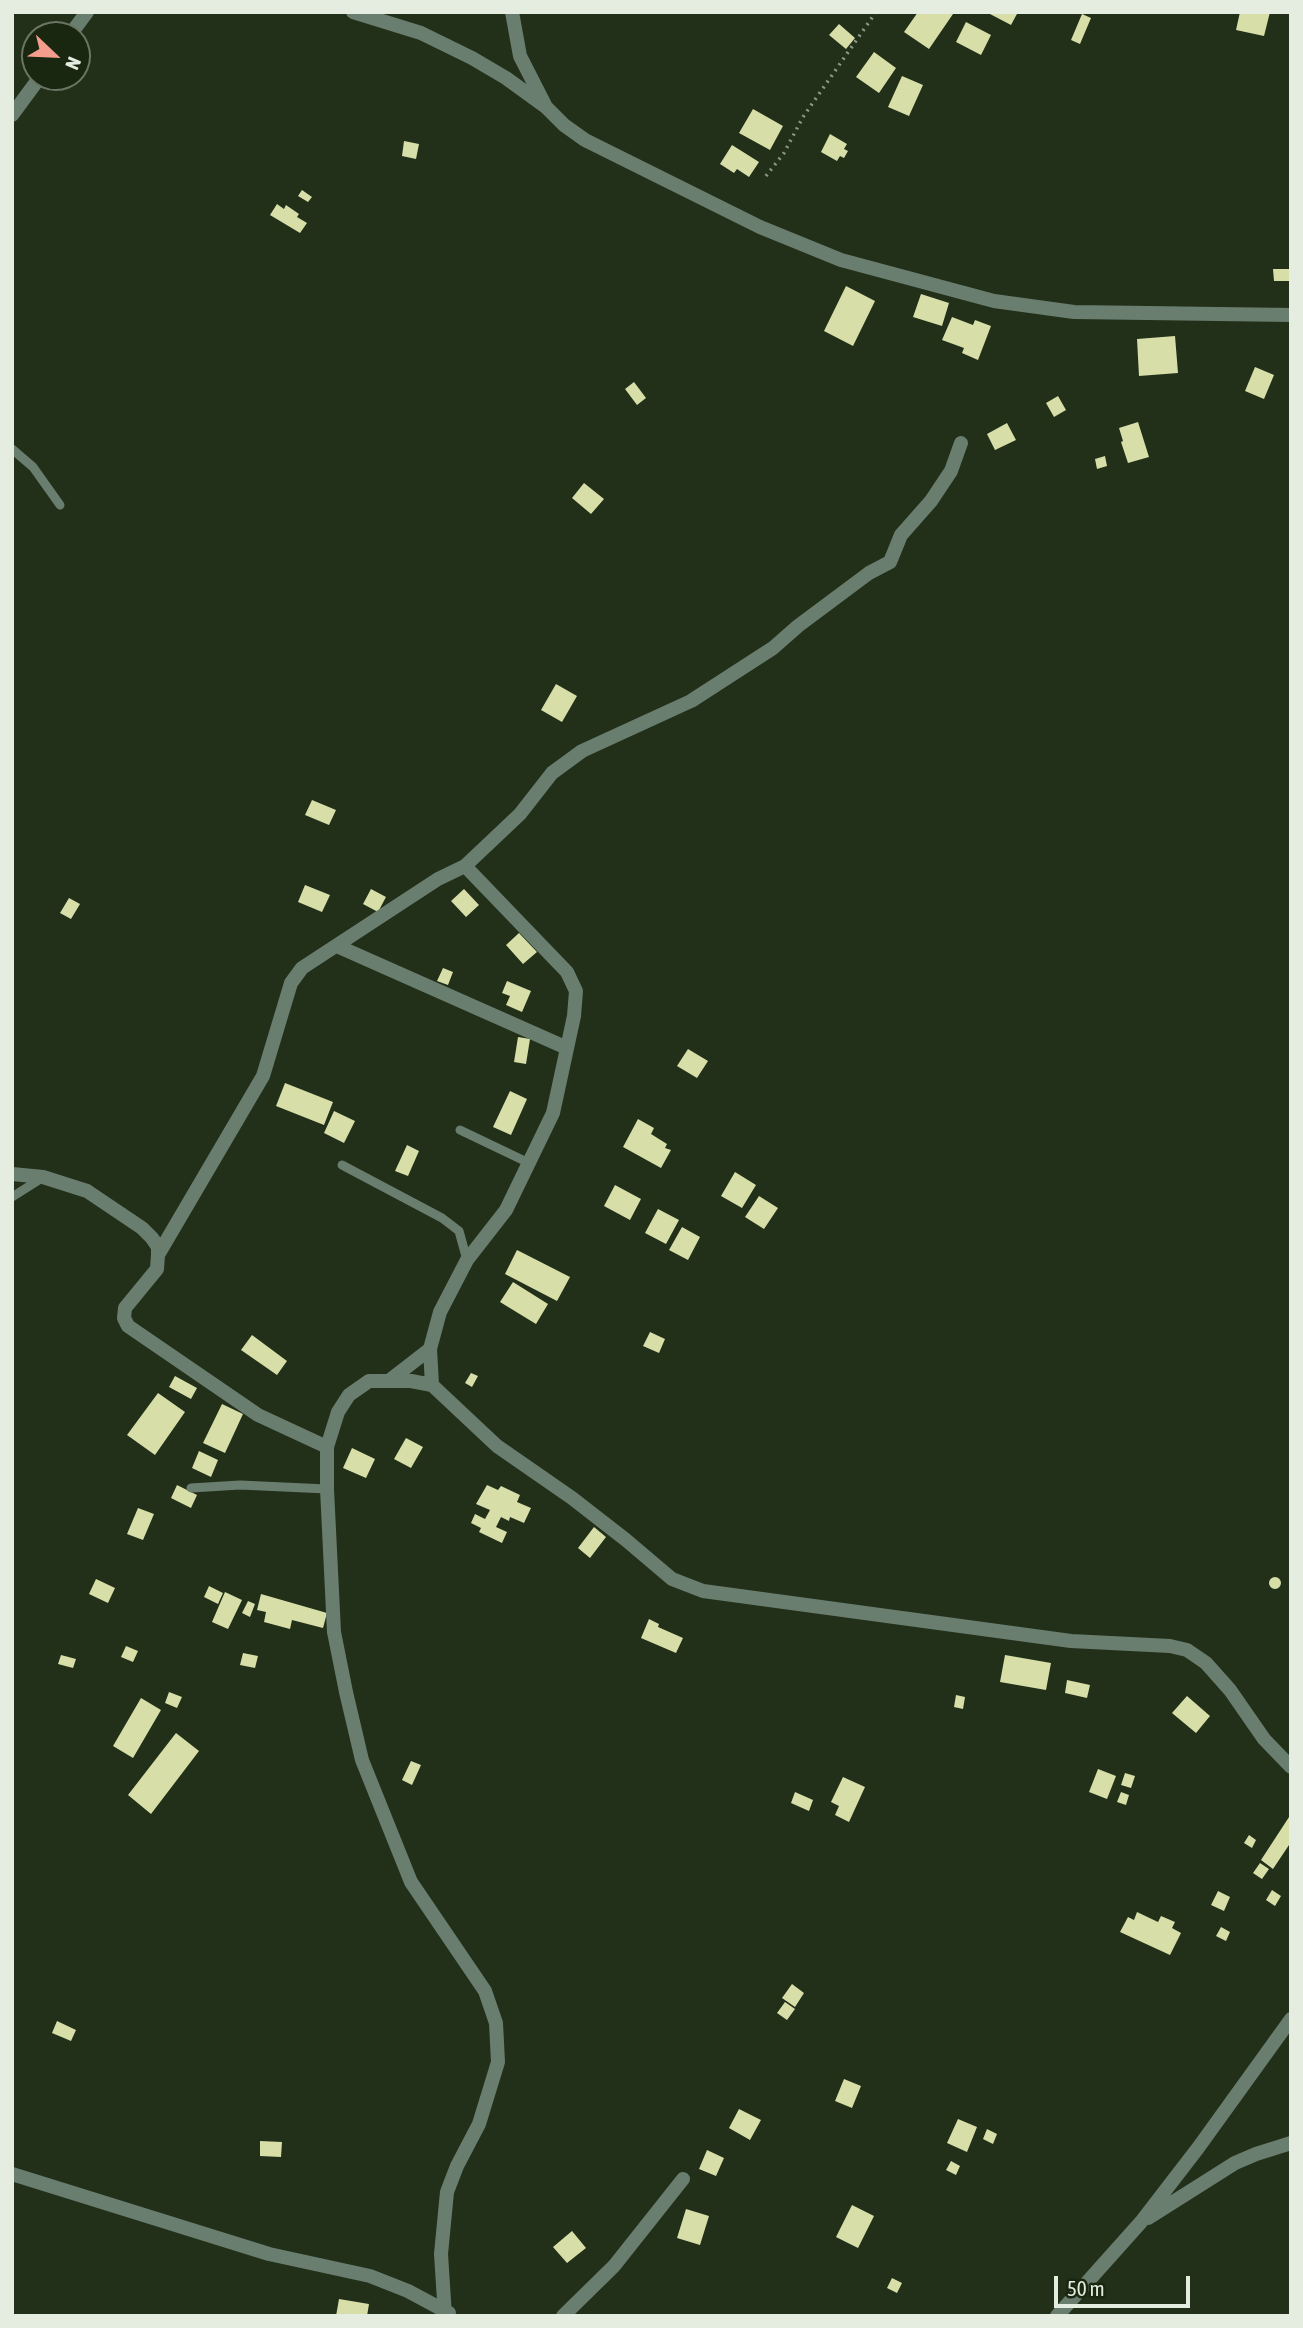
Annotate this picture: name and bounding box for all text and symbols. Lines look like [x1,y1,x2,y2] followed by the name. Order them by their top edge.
[21,21,91,91] north arrow
[61,54,86,73] text: N
[1058,2262,1194,2306] scale bar
[1067,2276,1105,2300] text: 50 m

